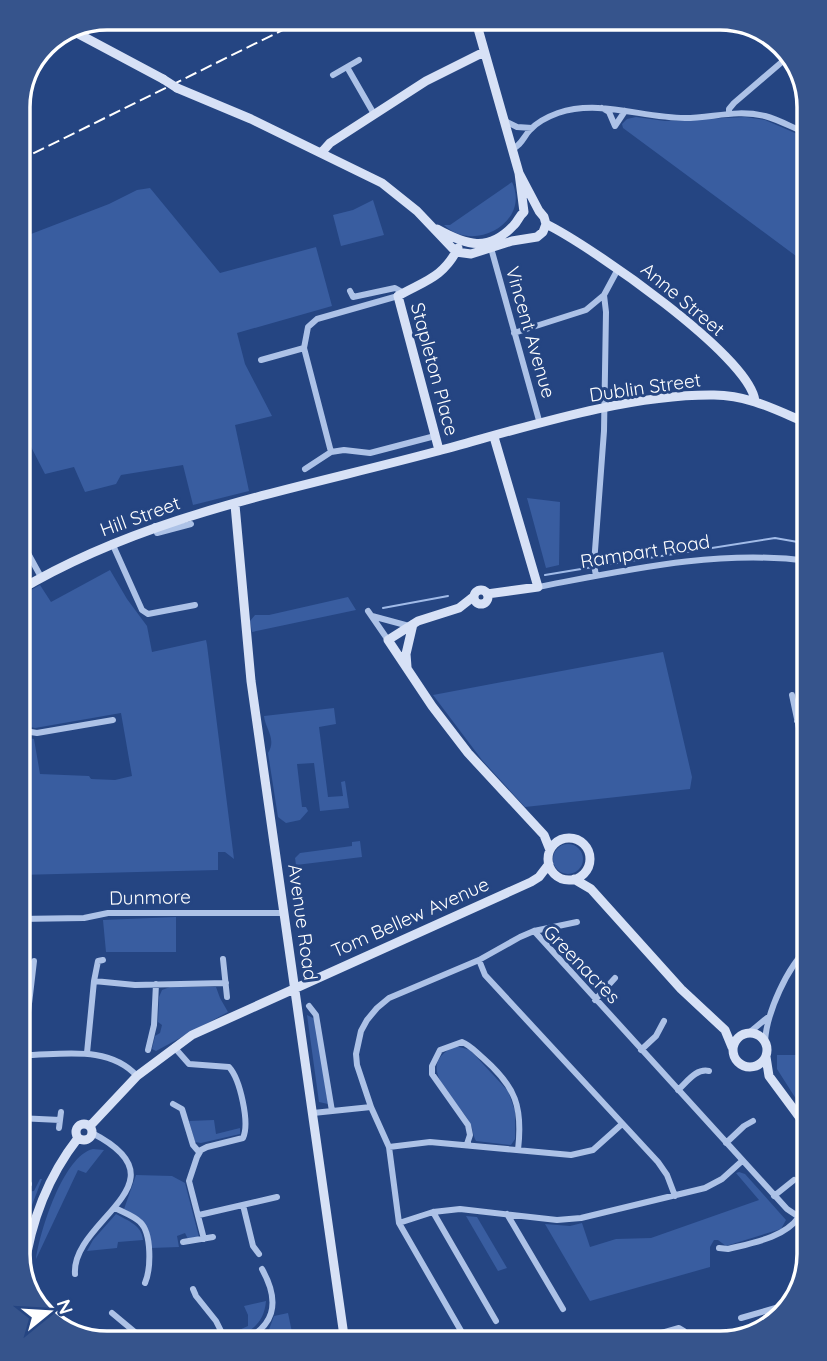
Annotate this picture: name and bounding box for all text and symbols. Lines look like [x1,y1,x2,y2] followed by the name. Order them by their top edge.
[636,257,730,341] street label: Anne Street
[501,263,561,401] street label: Vincent Avenue
[406,300,464,438] street label: Stapleton Place
[588,367,702,407] street label: Dublin Street
[97,490,183,542] street label: Hill Street
[579,529,711,573] street label: Rampart Road
[283,862,323,982] street label: Avenue Road
[327,871,493,963] street label: Tom Bellew Avenue
[109,884,191,910] street label: Dunmore
[538,920,626,1009] street label: Greenacres
[14,1277,84,1347] north arrow
[52,1296,79,1317] text: N

